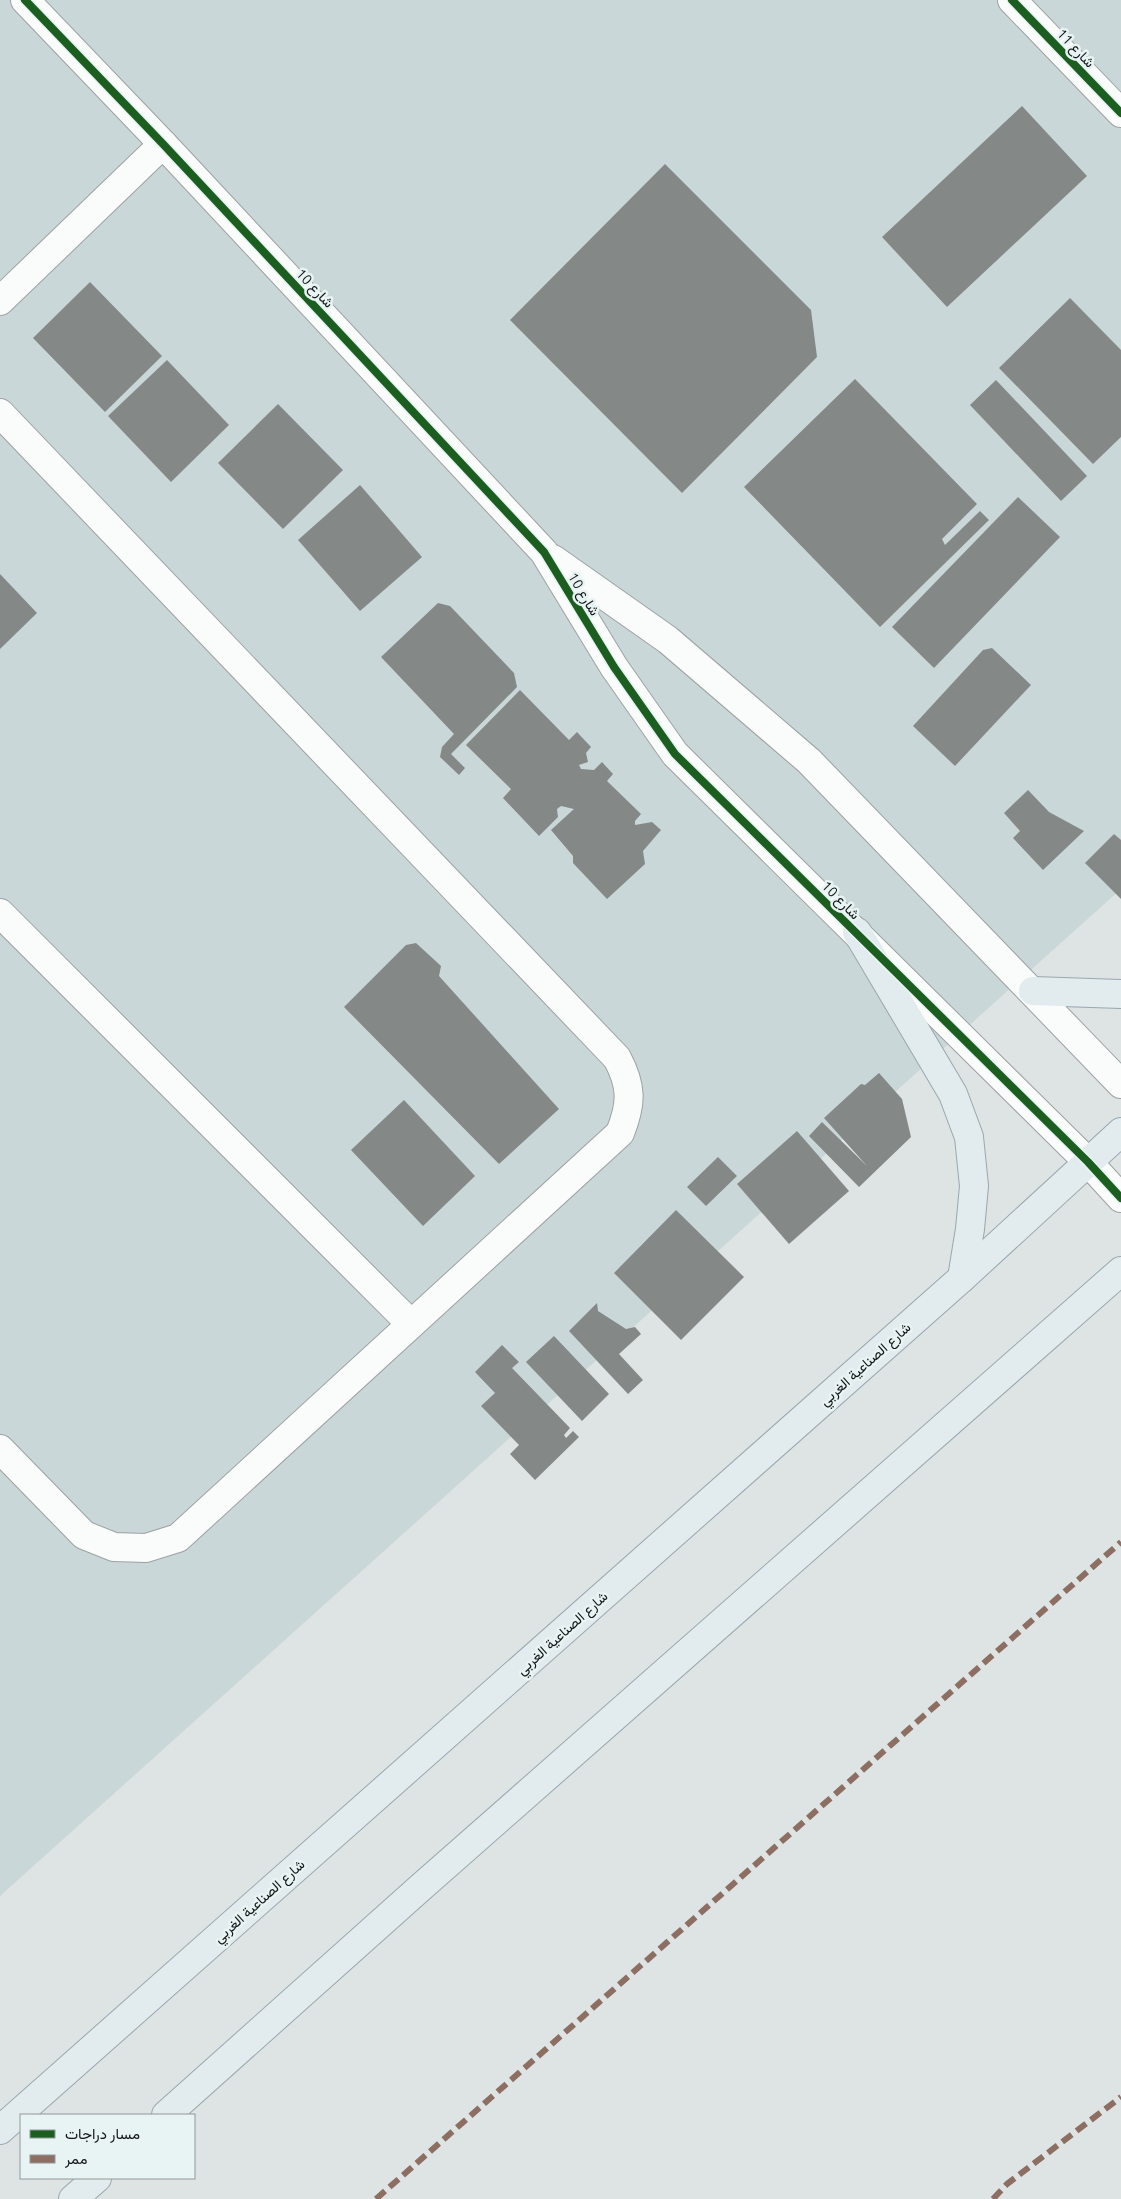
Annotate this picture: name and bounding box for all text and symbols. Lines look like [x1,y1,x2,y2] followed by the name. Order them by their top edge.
[1052,25,1098,73] street label: شارع 11
[291,265,337,313] street label: شارع 10
[562,570,603,620] street label: شارع 10
[817,878,863,924] street label: شارع 10
[816,1319,916,1412] street label: شارع الصناعية الغربي
[513,1588,613,1681] street label: شارع الصناعية الغربي
[210,1856,310,1949] street label: شارع الصناعية الغربي
[20,2114,195,2179] legend
[65,2125,140,2143] text: مسار دراجات
[64,2150,87,2168] text: ممر

